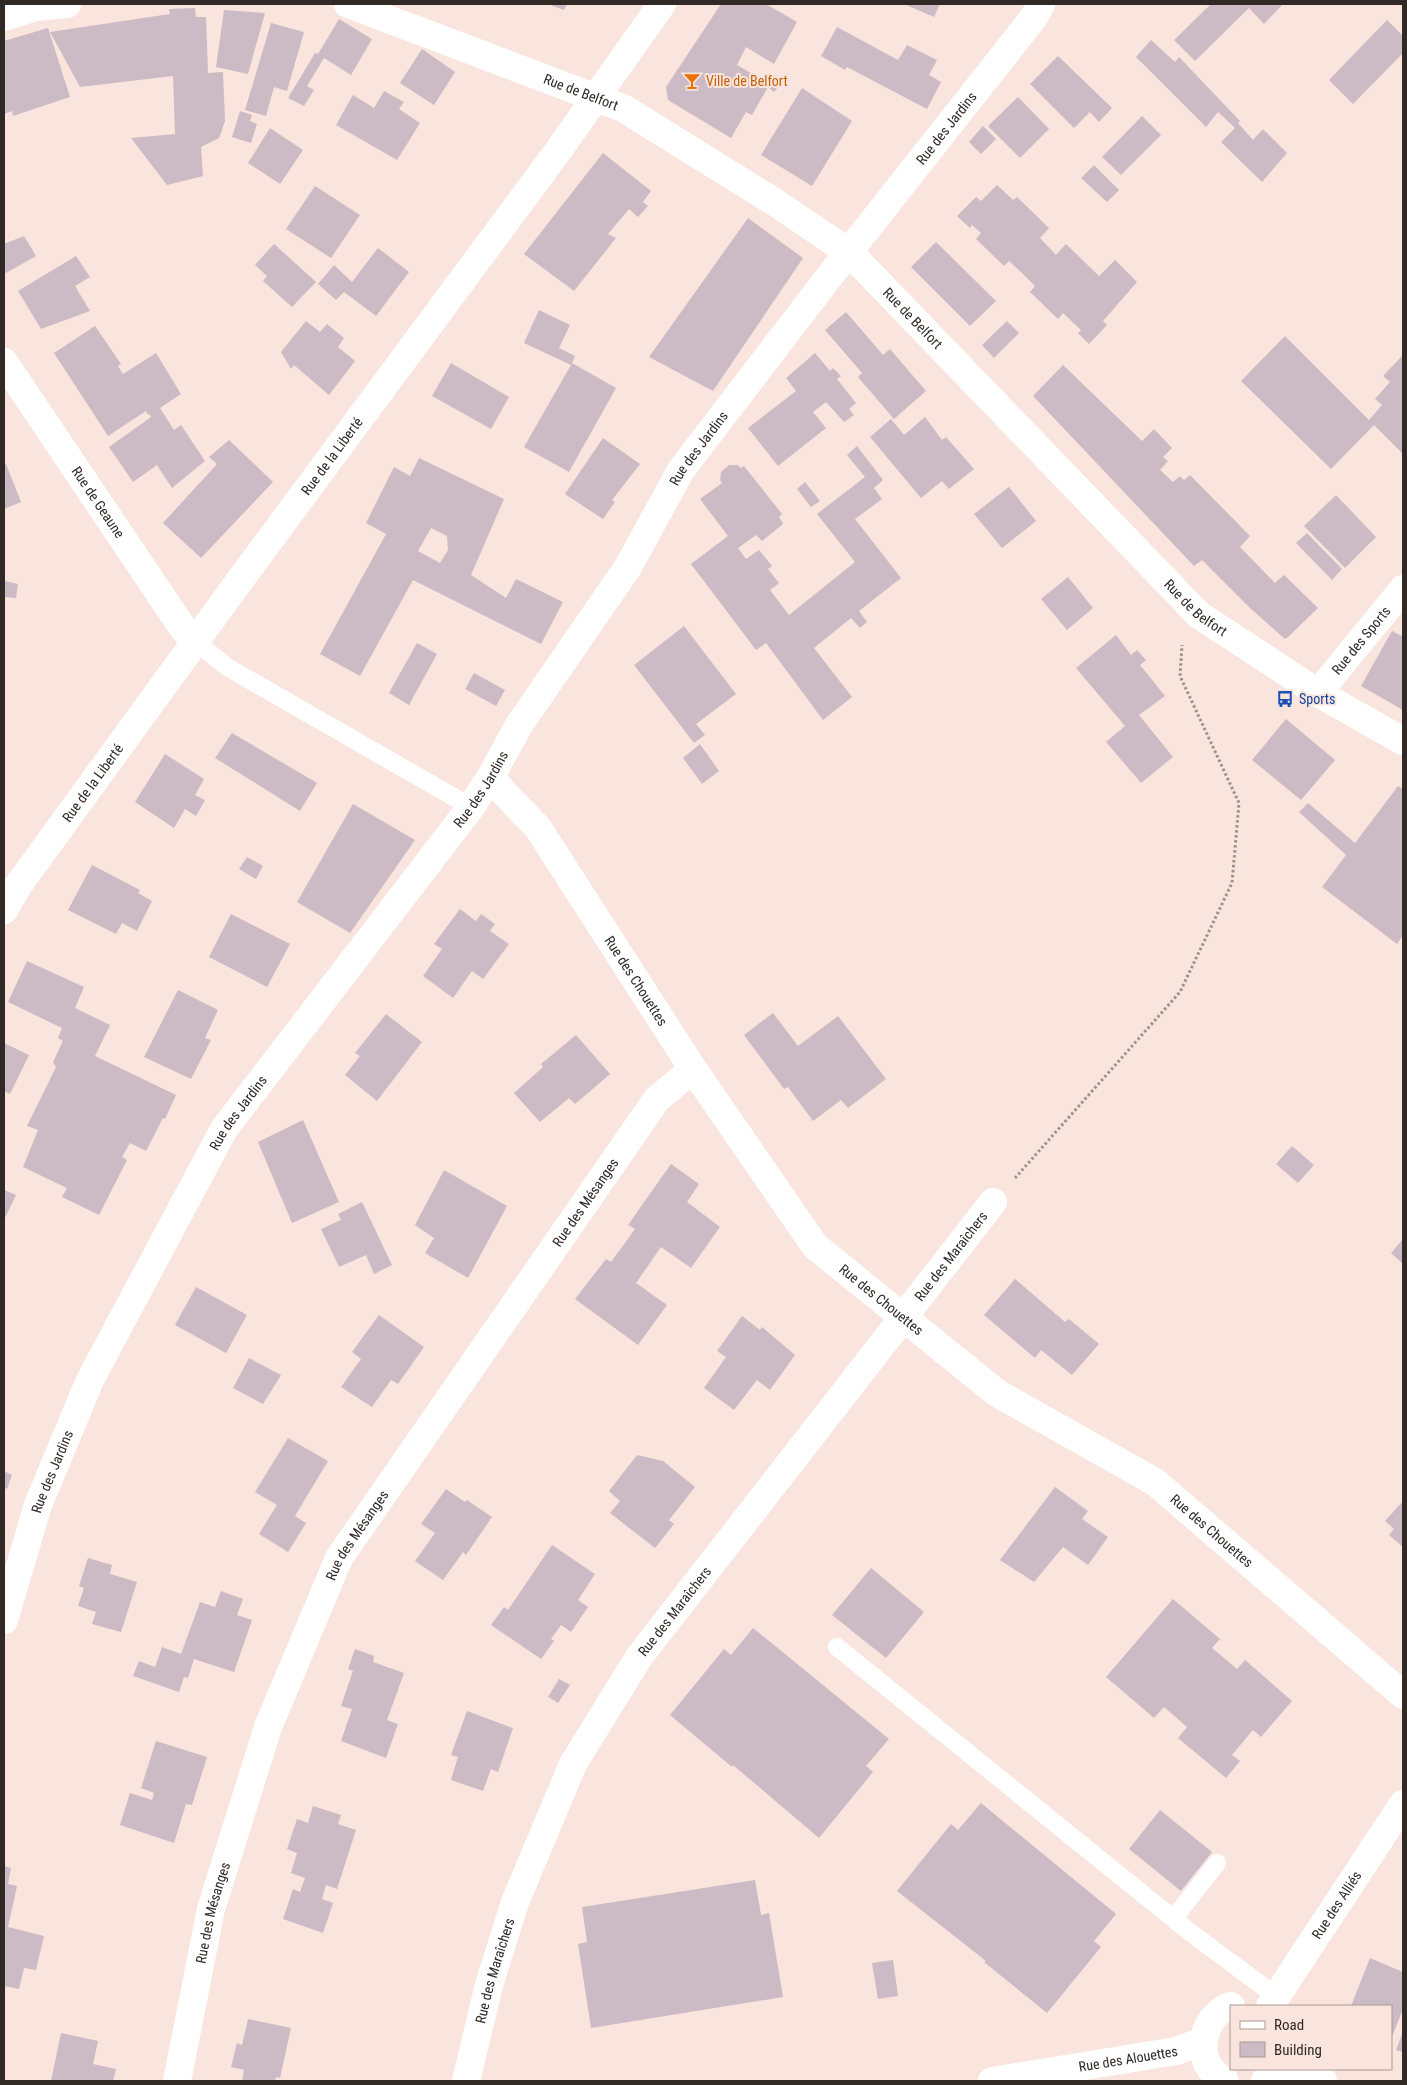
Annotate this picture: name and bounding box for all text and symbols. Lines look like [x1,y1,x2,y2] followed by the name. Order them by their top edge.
[541,71,620,113] street label: Rue de Belfort
[682,71,702,91] bar icon: Ville de Belfort
[706,73,788,89] place label: Ville de Belfort
[913,89,980,168] street label: Rue des Jardins
[880,284,946,352] street label: Rue de Belfort
[666,408,731,488] street label: Rue des Jardins
[298,414,366,498] street label: Rue de la Liberté
[69,464,128,541] street label: Rue de Geaune
[1161,576,1230,639] street label: Rue de Belfort
[1328,603,1394,678] street label: Rue des Sports
[1275,689,1295,709] bus stop icon: Sports
[1299,691,1335,707] place label: Sports
[59,740,127,825] street label: Rue de la Liberté
[450,748,511,831] street label: Rue des Jardins
[602,933,671,1029] street label: Rue des Chouettes
[206,1072,270,1153] street label: Rue des Jardins
[549,1155,622,1250] street label: Rue des Mésanges
[911,1208,991,1304] street label: Rue des Maraîchers
[836,1261,927,1338] street label: Rue des Chouettes
[28,1428,76,1515] street label: Rue des Jardins
[323,1487,392,1583] street label: Rue des Mésanges
[1167,1491,1256,1571] street label: Rue des Chouettes
[635,1563,714,1659] street label: Rue des Maraîchers
[192,1860,233,1965] street label: Rue des Mésanges
[1308,1868,1365,1942] street label: Rue des Alliés
[472,1916,517,2025] street label: Rue des Maraîchers
[1230,2005,1392,2070] legend
[1274,2016,1304,2034] text: Road
[1274,2041,1322,2059] text: Building
[1078,2043,1179,2075] street label: Rue des Alouettes

